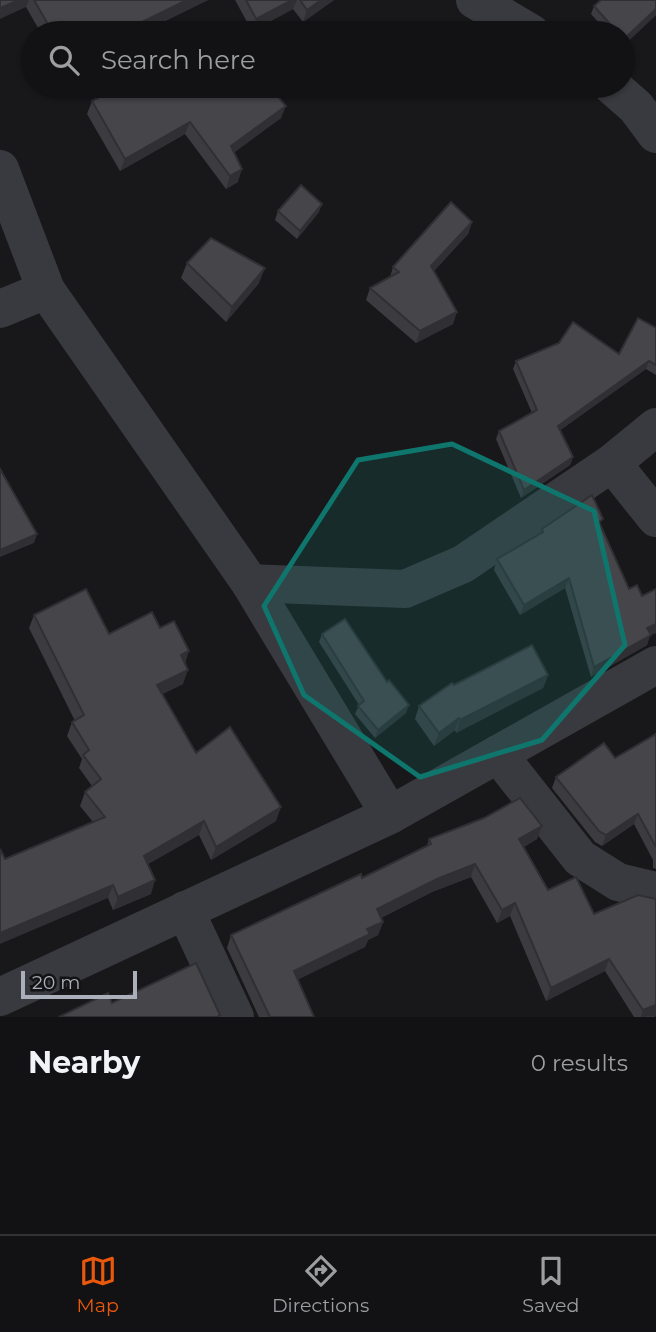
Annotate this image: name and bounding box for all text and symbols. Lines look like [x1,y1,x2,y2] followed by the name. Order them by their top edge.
[21,21,635,98] search box
[45,41,83,79] icon: search
[101,44,256,76] text: Search here
[21,968,136,1000] scale bar
[32,971,80,994] text: 20 m
[28,1044,140,1081] text: Nearby
[531,1049,628,1077] text: 0 results
[77,1252,119,1317] tab: Map
[272,1252,369,1317] tab: Directions
[522,1252,579,1317] tab: Saved

